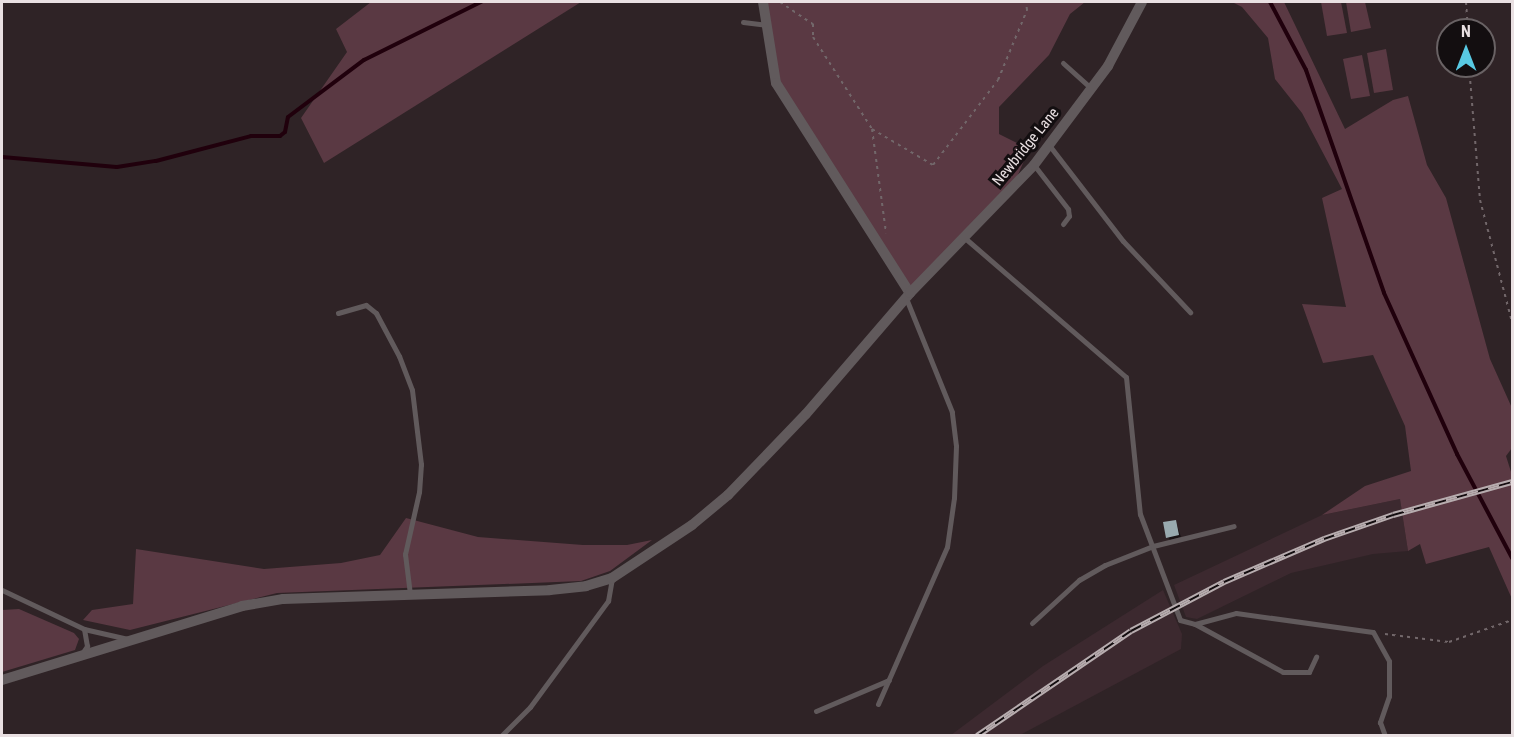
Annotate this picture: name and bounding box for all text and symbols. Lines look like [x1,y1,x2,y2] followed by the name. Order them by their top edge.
[1436,18,1496,78] north arrow
[1461,22,1471,41] text: N
[989,104,1063,190] street label: Newbridge Lane

